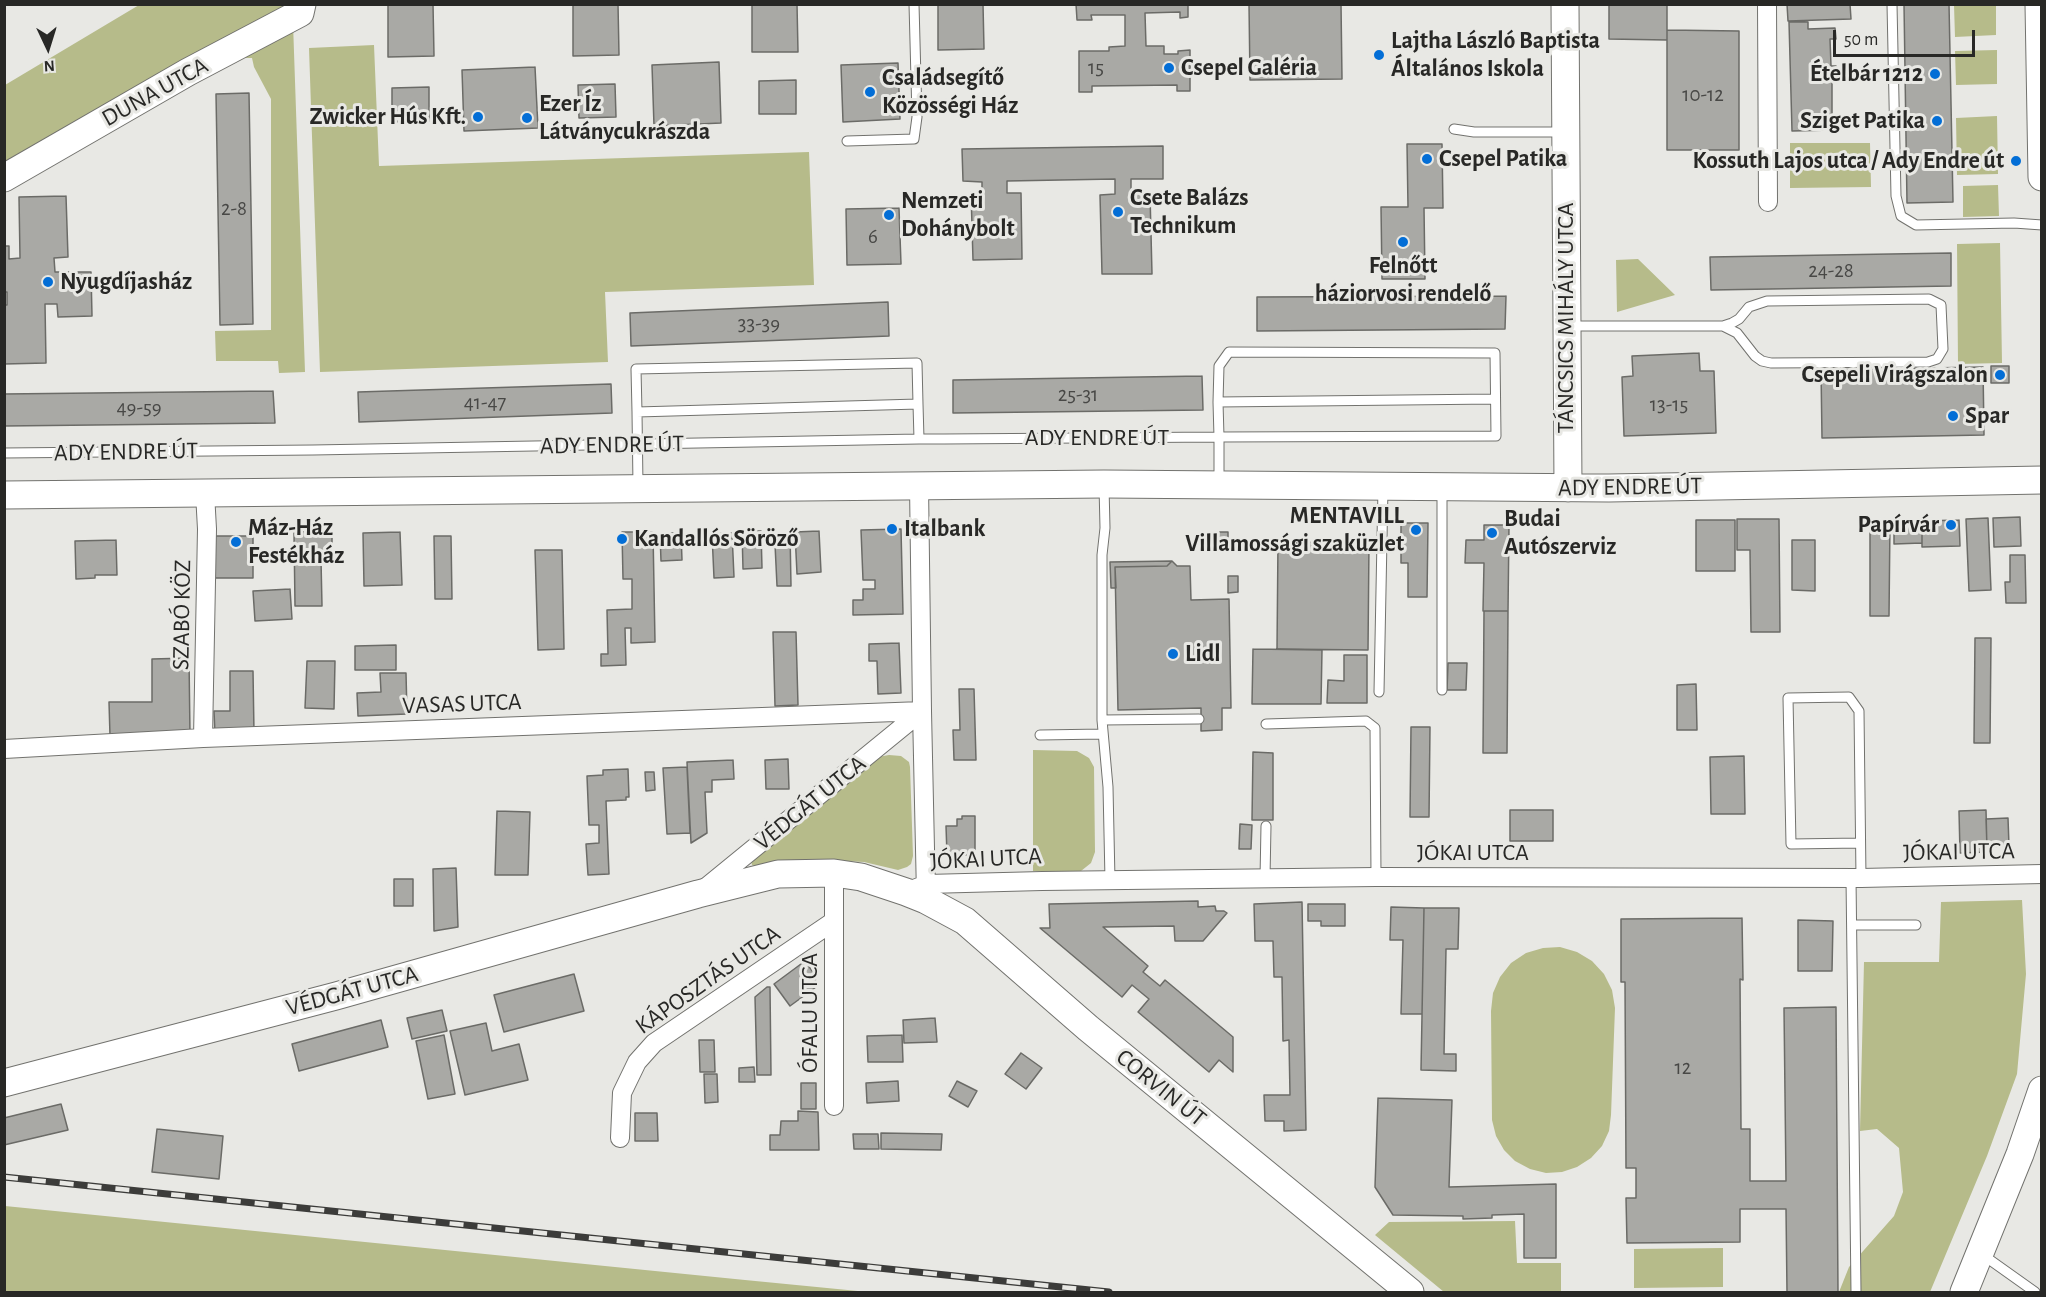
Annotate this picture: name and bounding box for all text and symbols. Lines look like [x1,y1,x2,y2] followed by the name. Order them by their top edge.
[18,18,78,78] north arrow
[1836,18,1978,56] scale bar
[1391,27,1600,83] place label: Lajtha László Baptista Általános Iskola
[1844,31,1878,49] text: 50 m
[1372,48,1386,62] marker: Lajtha László Baptista Általános Iskola
[97,51,213,133] street label: DUNA UTCA
[1181,54,1317,82] place label: Csepel Galéria
[1088,55,1104,81] house number: 15
[43,58,55,74] text: N
[1810,60,1923,88] place label: Ételbár 1212
[1162,61,1176,75] marker: Csepel Galéria
[882,64,1018,120] place label: Családsegítő Közösségi Ház
[1928,67,1942,81] marker: Ételbár 1212
[1682,82,1724,108] house number: 10-12
[863,85,877,99] marker: Családsegítő Közösségi Ház
[539,90,710,146] place label: Ezer Íz Látványcukrászda
[309,103,466,131] place label: Zwicker Hús Kft.
[1800,107,1925,135] place label: Sziget Patika
[471,110,485,124] marker: Zwicker Hús Kft.
[520,111,534,125] marker: Ezer Íz Látványcukrászda
[1930,114,1944,128] marker: Sziget Patika
[1439,145,1567,173] place label: Csepel Patika
[1692,147,2004,175] place label: Kossuth Lajos utca / Ady Endre út
[1420,152,1434,166] marker: Csepel Patika
[2009,154,2023,168] marker: Kossuth Lajos utca / Ady Endre út
[1130,184,1249,240] place label: Csete Balázs Technikum
[901,187,1015,243] place label: Nemzeti Dohánybolt
[221,196,247,222] house number: 2-8
[1552,202,1580,434] street label: TÁNCSICS MIHÁLY UTCA
[1111,205,1125,219] marker: Csete Balázs Technikum
[882,208,896,222] marker: Nemzeti Dohánybolt
[868,224,878,250] house number: 6
[1396,235,1410,249] marker: Felnőtt háziorvosi rendelő
[1315,252,1491,308] place label: Felnőtt háziorvosi rendelő
[1808,258,1854,284] house number: 24-28
[60,268,192,296] place label: Nyugdíjasház
[41,275,55,289] marker: Nyugdíjasház
[738,311,780,337] house number: 33-39
[1802,361,1988,389] place label: Csepeli Virágszalon
[1993,368,2007,382] marker: Csepeli Virágszalon
[1058,382,1098,408] house number: 25-31
[464,390,506,416] house number: 41-47
[1650,392,1688,418] house number: 13-15
[116,395,162,421] house number: 49-59
[1965,402,2009,430] place label: Spar
[1946,409,1960,423] marker: Spar
[1025,424,1169,452] street label: ADY ENDRE ÚT
[540,429,684,461] street label: ADY ENDRE ÚT
[54,436,198,468] street label: ADY ENDRE ÚT
[1558,471,1702,503] street label: ADY ENDRE ÚT
[1185,502,1404,558] place label: MENTAVILL Villamossági szaküzlet
[1504,505,1616,561] place label: Budai Autószerviz
[1857,511,1939,539] place label: Papírvár
[248,514,344,570] place label: Máz-Ház Festékház
[904,515,985,543] place label: Italbank
[1944,518,1958,532] marker: Papírvár
[885,522,899,536] marker: Italbank
[1409,523,1423,537] marker: MENTAVILL Villamossági szaküzlet
[634,525,799,553] place label: Kandallós Söröző
[1485,526,1499,540] marker: Budai Autószerviz
[615,532,629,546] marker: Kandallós Söröző
[229,535,243,549] marker: Máz-Ház Festékház
[167,560,197,670] street label: SZABÓ KÖZ
[1185,640,1221,668] place label: Lidl
[1166,647,1180,661] marker: Lidl
[402,688,522,720] street label: VASAS UTCA
[748,749,872,857] street label: VÉDGÁT UTCA
[1903,837,2015,867] street label: JÓKAI UTCA
[1417,839,1529,867] street label: JÓKAI UTCA
[929,842,1043,876] street label: JÓKAI UTCA
[630,919,786,1041] street label: KÁPOSZTÁS UTCA
[796,953,824,1073] street label: ÓFALU UTCA
[283,960,421,1022] street label: VÉDGÁT UTCA
[1110,1043,1212,1133] street label: CORVIN ÚT
[1675,1055,1691,1081] house number: 12

